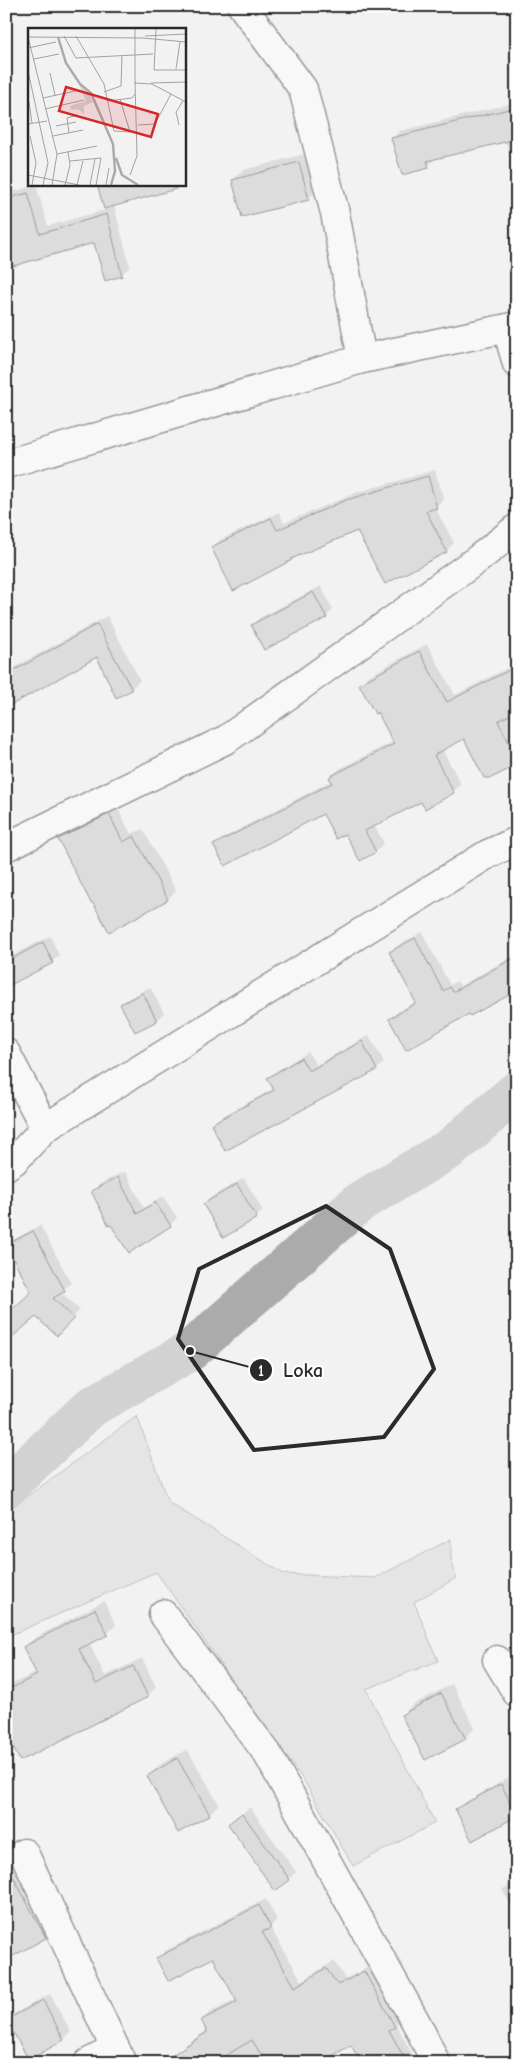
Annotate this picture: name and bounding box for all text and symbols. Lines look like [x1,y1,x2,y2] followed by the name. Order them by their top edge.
[28,28,185,185] inset map
[248,1353,334,1388] callout: Loka
[283,1359,323,1382] text: Loka
[258,1362,264,1380] text: 1

